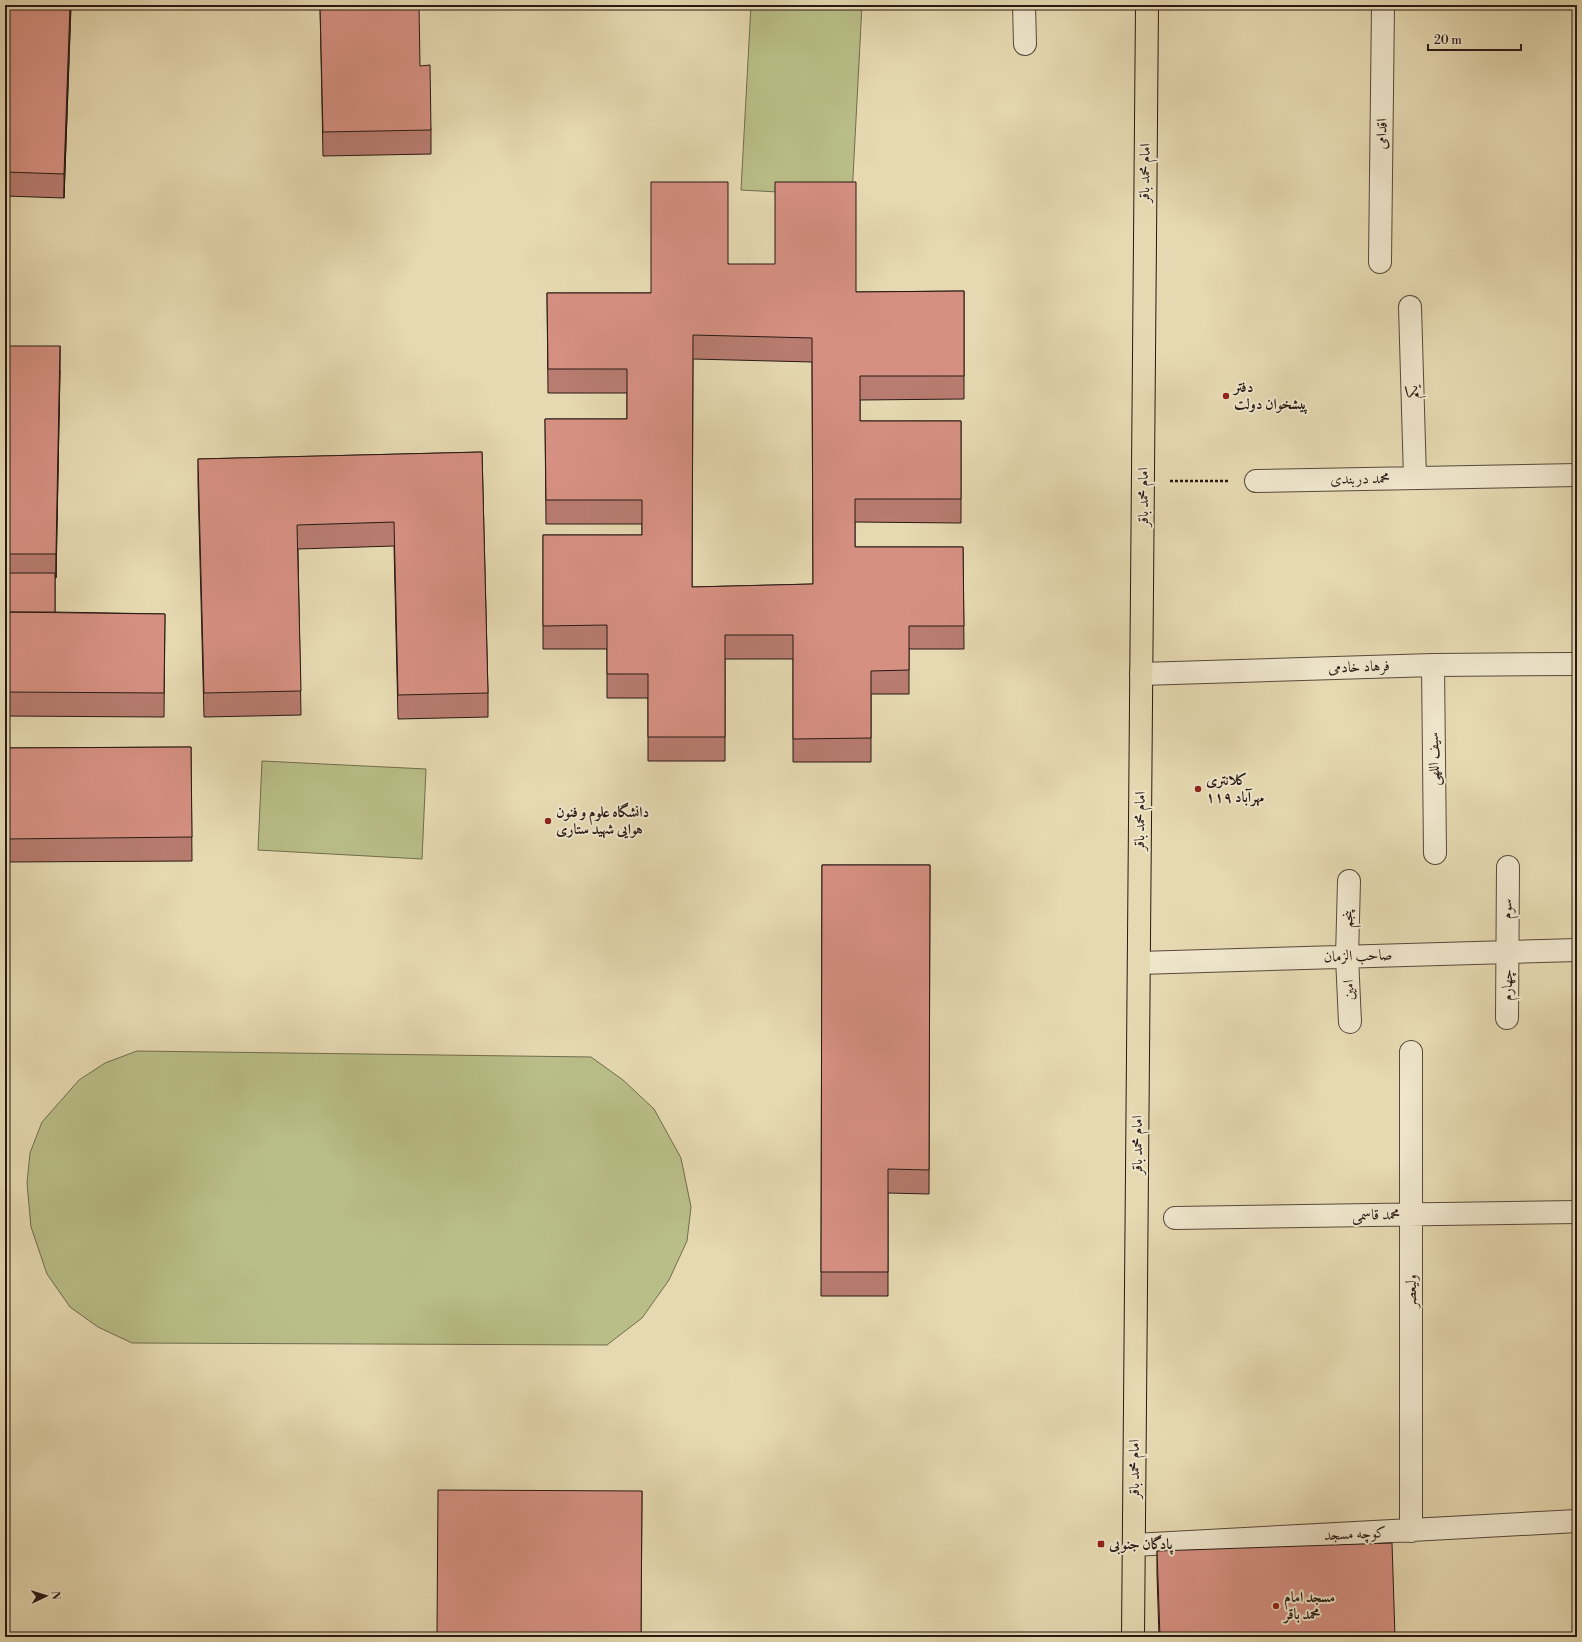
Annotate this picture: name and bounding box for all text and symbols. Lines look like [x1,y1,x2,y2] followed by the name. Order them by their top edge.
[1428,26,1521,52] scale bar
[1434,33,1462,48] text: 20 m
[1372,118,1392,150] street label: اقدامی
[1135,143,1158,205] street label: امام محمد باقر
[1232,378,1308,414] place label: دفتر پیشخوان دولت
[1403,384,1427,399] street label: یکم
[1221,391,1231,401] marker: دفتر پیشخوان دولت
[1134,467,1156,529] street label: امام محمد باقر
[1330,469,1390,489] street label: محمد دربندی
[1328,656,1390,678] street label: فرهاد خادمی
[1424,732,1445,786] street label: سیف اللهی
[1206,771,1264,807] place label: کلانتری ۱۱۹ مهرآباد
[1193,784,1203,794] marker: کلانتری ۱۱۹ مهرآباد
[1130,791,1153,853] street label: امام محمد باقر
[556,802,649,839] place label: دانشگاه علوم و فنون هوایی شهید ستاری
[543,816,553,826] marker: دانشگاه علوم و فنون هوایی شهید ستاری
[1497,899,1520,919] street label: سوم
[1338,908,1362,928] street label: پنجم
[1323,945,1393,967] street label: صاحب الزمان
[1498,969,1520,1001] street label: چهارم
[1339,979,1359,1001] street label: امین
[1128,1115,1150,1177] street label: امام محمد باقر
[1352,1205,1401,1226] street label: محمد قاسمی
[1402,1274,1421,1310] street label: ولیعصر
[1125,1439,1147,1501] street label: امام محمد باقر
[1323,1523,1387,1546] street label: کوچه مسجد
[1108,1534,1174,1555] place label: پادگان جنوبی
[1096,1539,1106,1549] marker: پادگان جنوبی
[26,1576,66,1616] north arrow
[1282,1588,1335,1624] place label: مسجد امام محمد باقر
[48,1591,62,1600] text: N
[1271,1601,1281,1611] marker: مسجد امام محمد باقر

